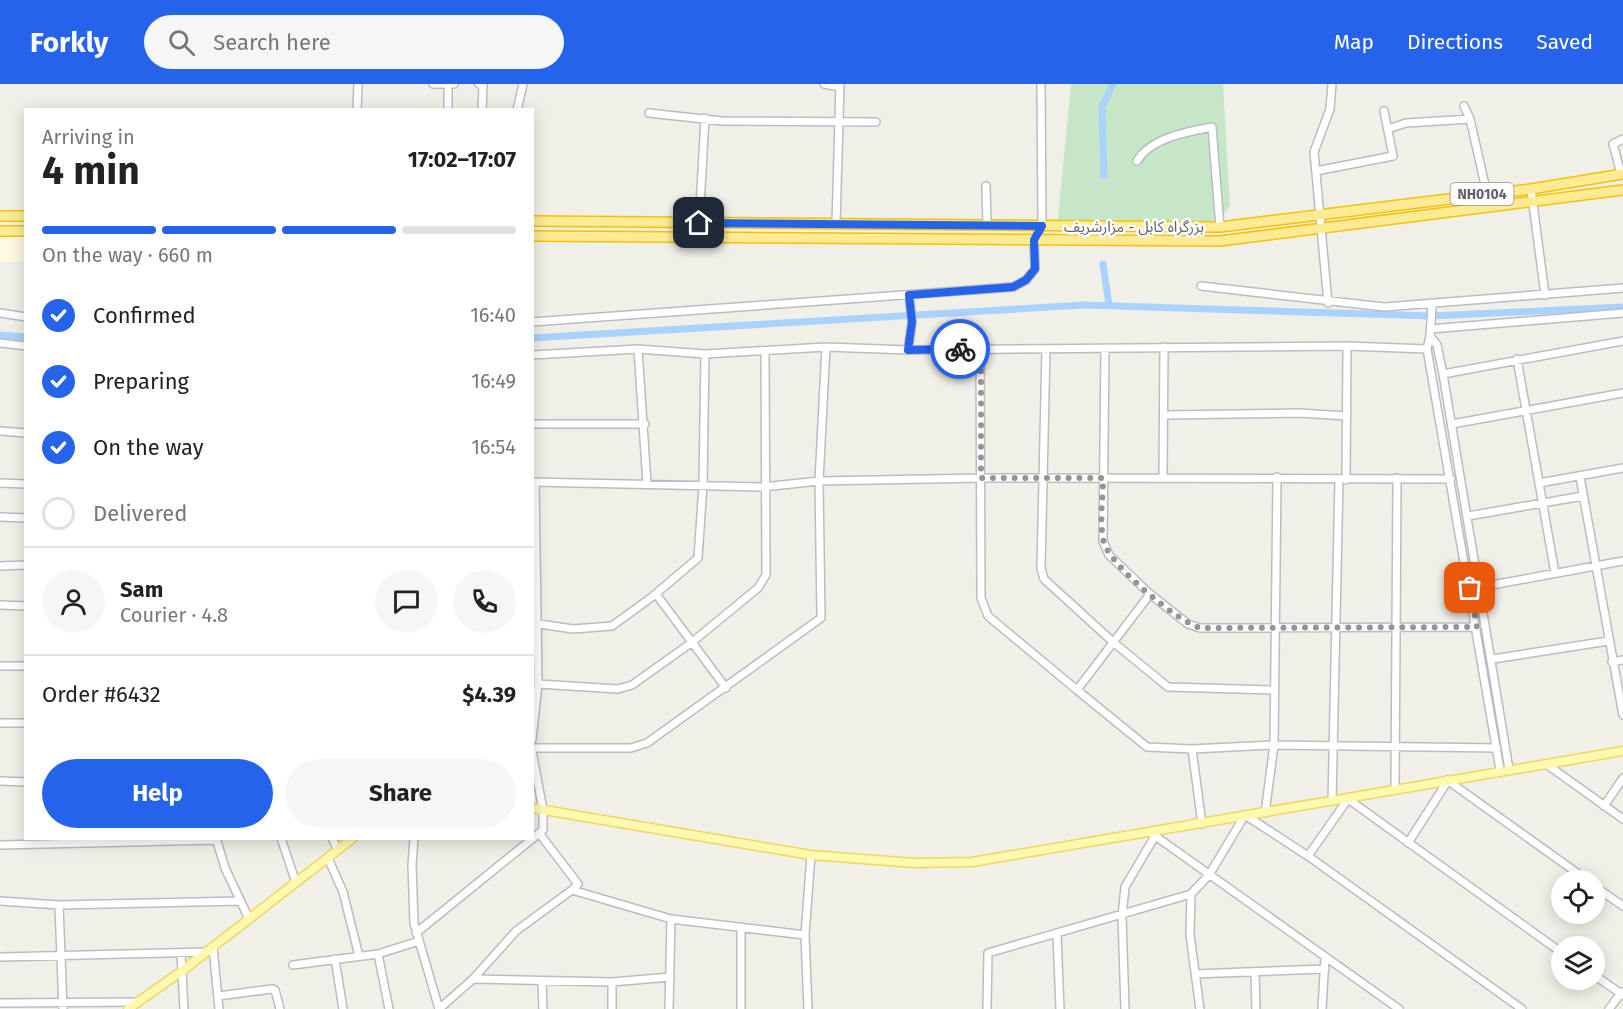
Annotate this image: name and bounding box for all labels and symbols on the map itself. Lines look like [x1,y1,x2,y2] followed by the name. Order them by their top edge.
[1450,183,1514,205] road number: NH0104
[673,197,724,248] pin
[1064,218,1204,236] street label: بزرگراه کابل - مزارشریف
[930,319,990,379] courier
[1444,562,1495,613] pin

